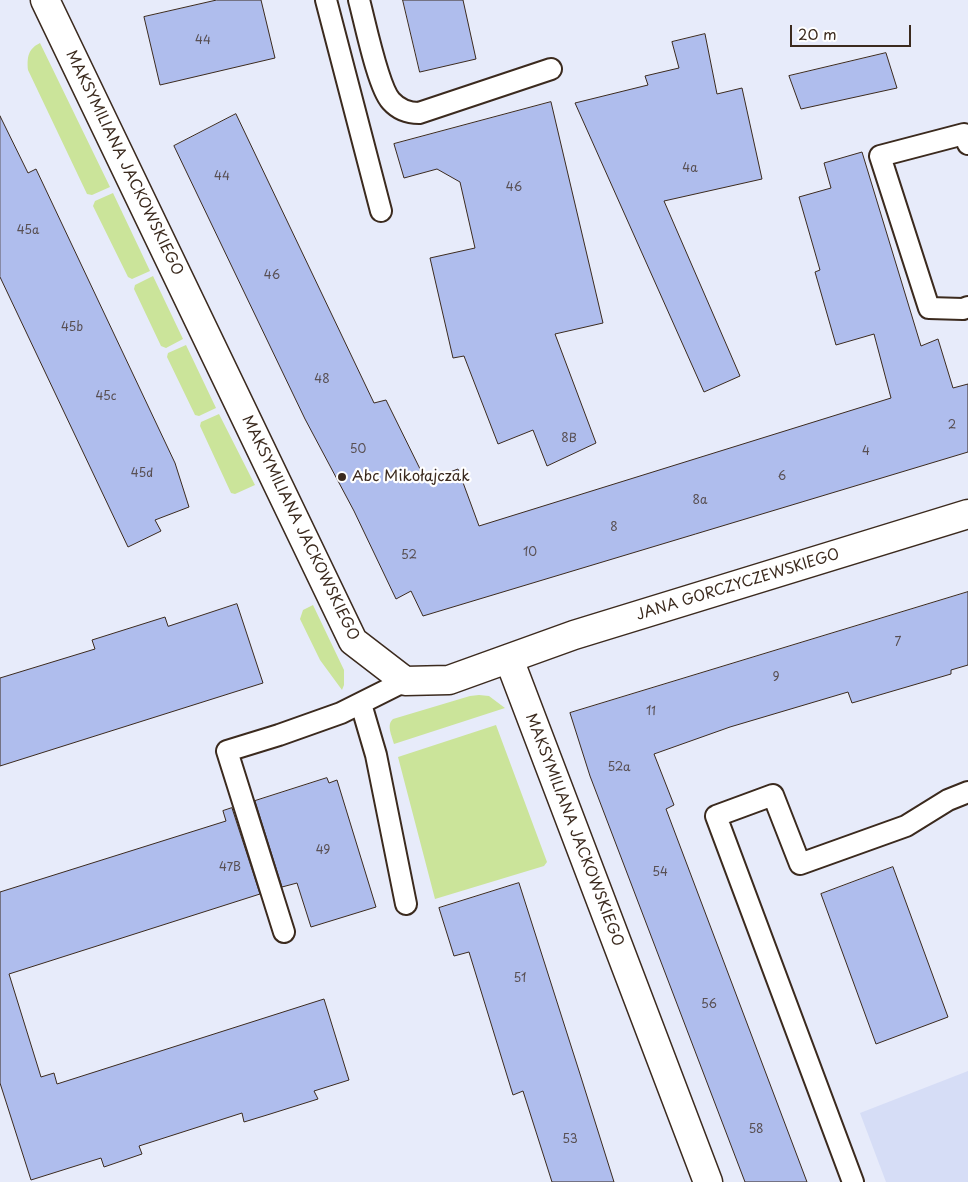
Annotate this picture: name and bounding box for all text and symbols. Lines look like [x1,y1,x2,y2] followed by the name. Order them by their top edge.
[793,15,914,47] scale bar
[798,22,837,45] text: 20 m
[195,34,211,48] house number: 44
[62,48,186,278] street label: MAKSYMILIANA JACKOWSKIEGO
[682,162,698,176] house number: 4a
[214,170,230,184] house number: 44
[506,181,522,195] house number: 46
[17,224,39,238] house number: 45a
[264,269,280,283] house number: 46
[61,321,83,335] house number: 45b
[314,373,330,387] house number: 48
[96,390,116,404] house number: 45c
[238,413,362,643] street label: MAKSYMILIANA JACKOWSKIEGO
[948,419,956,433] house number: 2
[561,432,577,446] house number: 8B
[350,443,366,457] house number: 50
[862,445,870,459] house number: 4
[131,467,153,481] house number: 45d
[352,468,470,486] place label: Abc Mikołajczak
[778,470,786,484] house number: 6
[336,471,348,483] marker: Abc Mikołajczak
[693,494,707,508] house number: 8a
[610,521,618,535] house number: 8
[634,545,842,625] street label: JANA GORCZYCZEWSKIEGO
[523,546,537,560] house number: 10
[401,549,417,563] house number: 52
[895,636,901,650] house number: 7
[772,671,780,685] house number: 9
[646,705,656,719] house number: 11
[521,711,627,949] street label: MAKSYMILIANA JACKOWSKIEGO
[607,761,631,775] house number: 52a
[316,844,330,858] house number: 49
[219,861,241,875] house number: 47B
[652,866,668,880] house number: 54
[514,972,526,986] house number: 51
[701,998,717,1012] house number: 56
[748,1123,764,1137] house number: 58
[562,1133,578,1147] house number: 53

